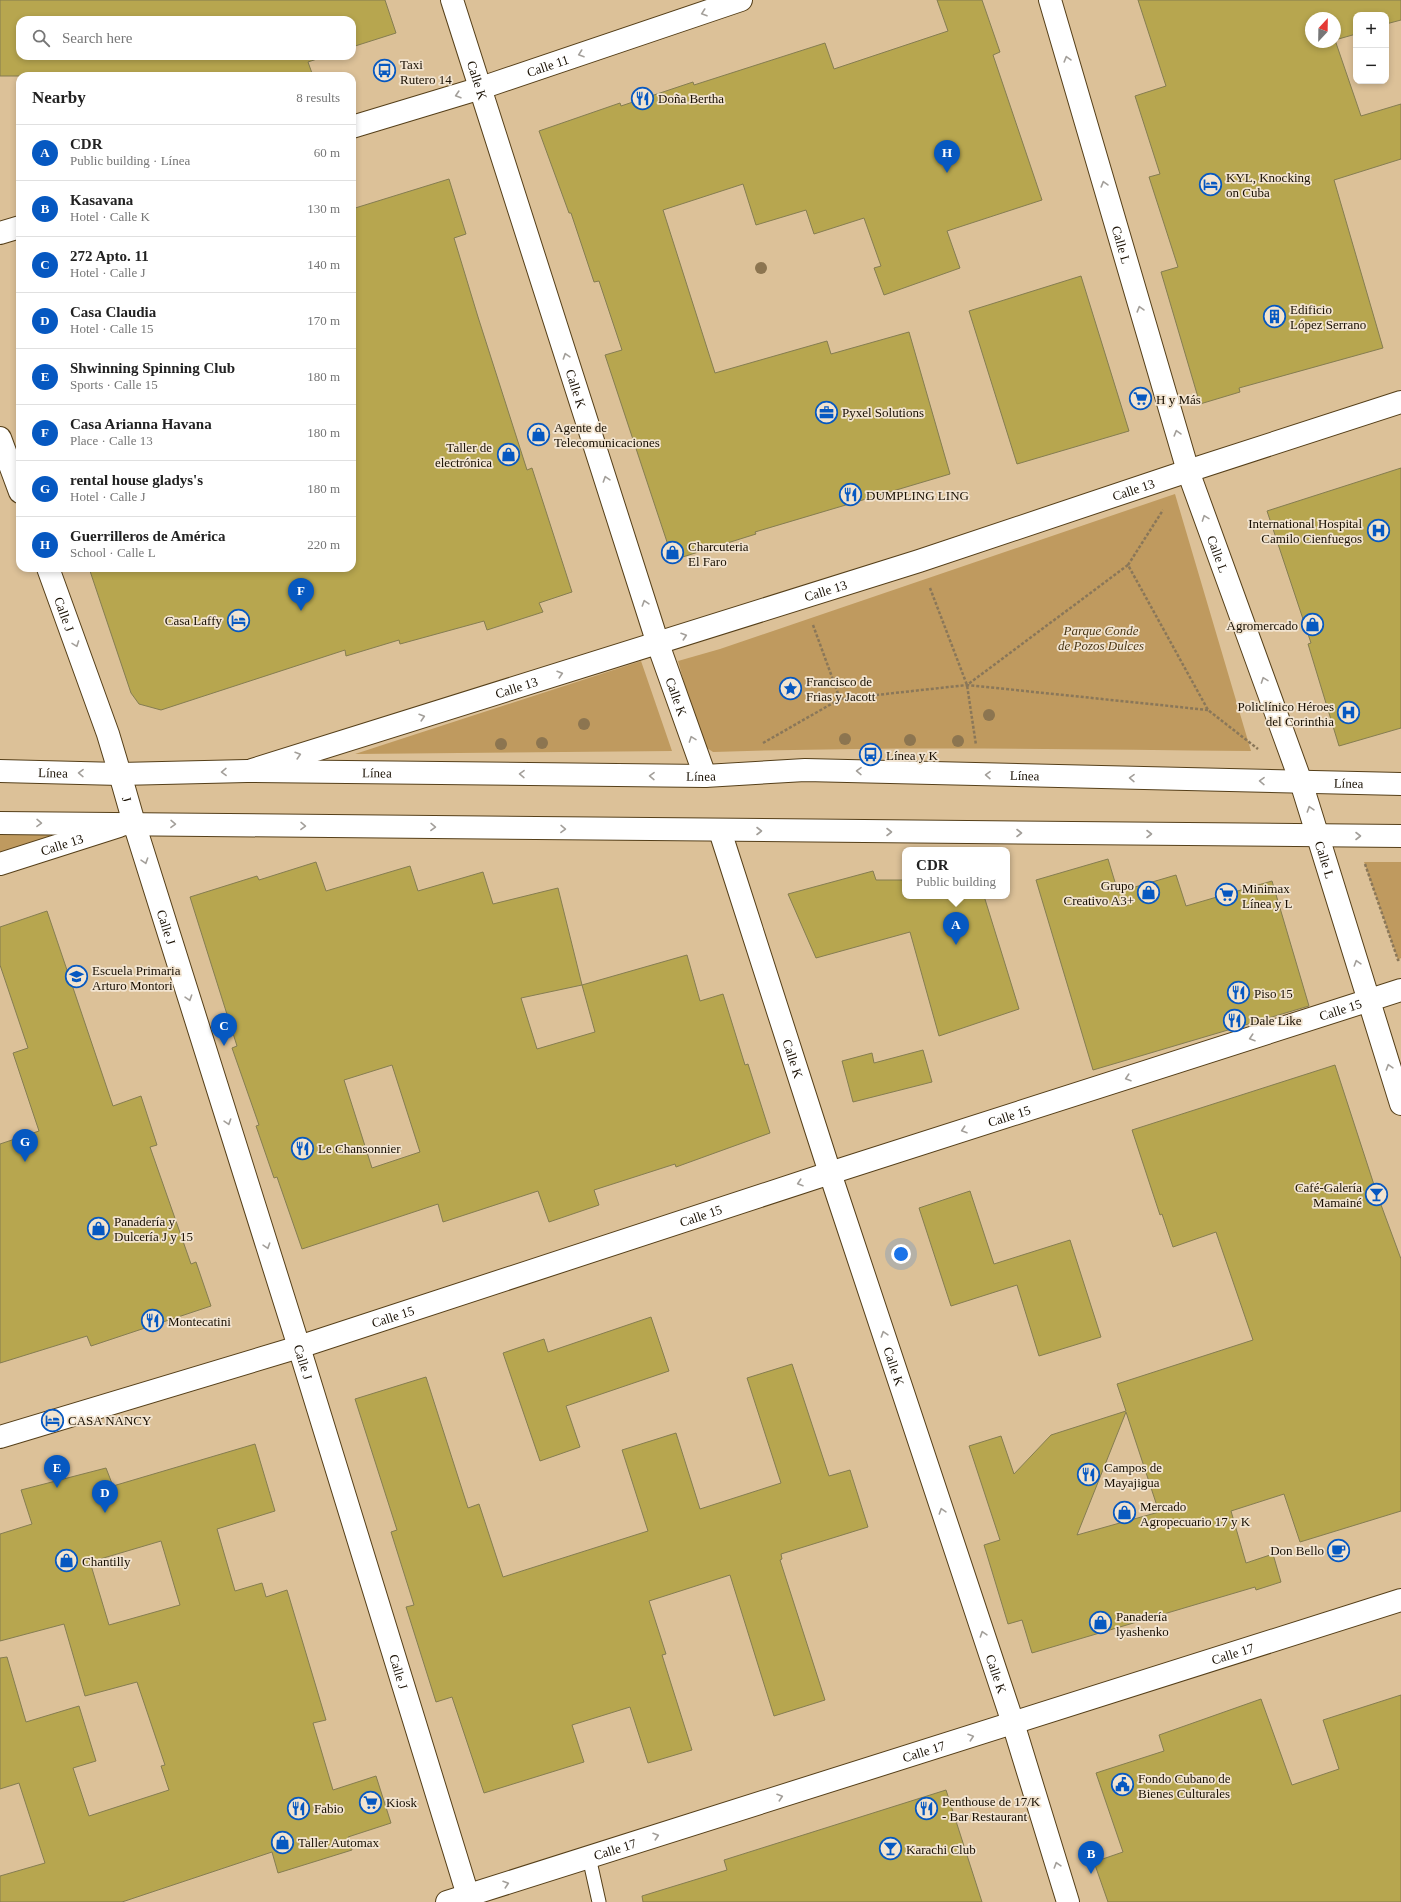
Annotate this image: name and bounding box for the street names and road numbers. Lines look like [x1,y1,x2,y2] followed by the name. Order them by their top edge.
[525,52,571,80] street label: Calle 11
[464,59,491,102] street label: Calle K
[1109,224,1134,266] street label: Calle L
[563,367,589,411] street label: Calle K
[1110,476,1157,504] street label: Calle 13
[1204,533,1231,575] street label: Calle L
[803,577,849,604] street label: Calle 13
[51,595,77,634] street label: Calle J
[493,674,540,701] street label: Calle 13
[662,675,690,719] street label: Calle K
[38,765,68,781] street label: Línea
[362,765,392,781] street label: Línea
[686,768,716,784] street label: Línea
[1010,768,1040,784] street label: Línea
[1334,775,1364,791] street label: Línea
[119,795,135,804] street label: J
[39,831,85,859] street label: Calle 13
[1312,839,1338,881] street label: Calle L
[154,908,179,946] street label: Calle J
[1317,996,1364,1024] street label: Calle 15
[779,1037,806,1081] street label: Calle K
[986,1102,1032,1130] street label: Calle 15
[678,1202,724,1230] street label: Calle 15
[370,1303,416,1331] street label: Calle 15
[291,1343,316,1381] street label: Calle J
[880,1345,907,1388] street label: Calle K
[1210,1640,1256,1668] street label: Calle 17
[386,1652,411,1691] street label: Calle J
[983,1653,1010,1696] street label: Calle K
[901,1738,947,1765] street label: Calle 17
[592,1835,639,1863] street label: Calle 17

